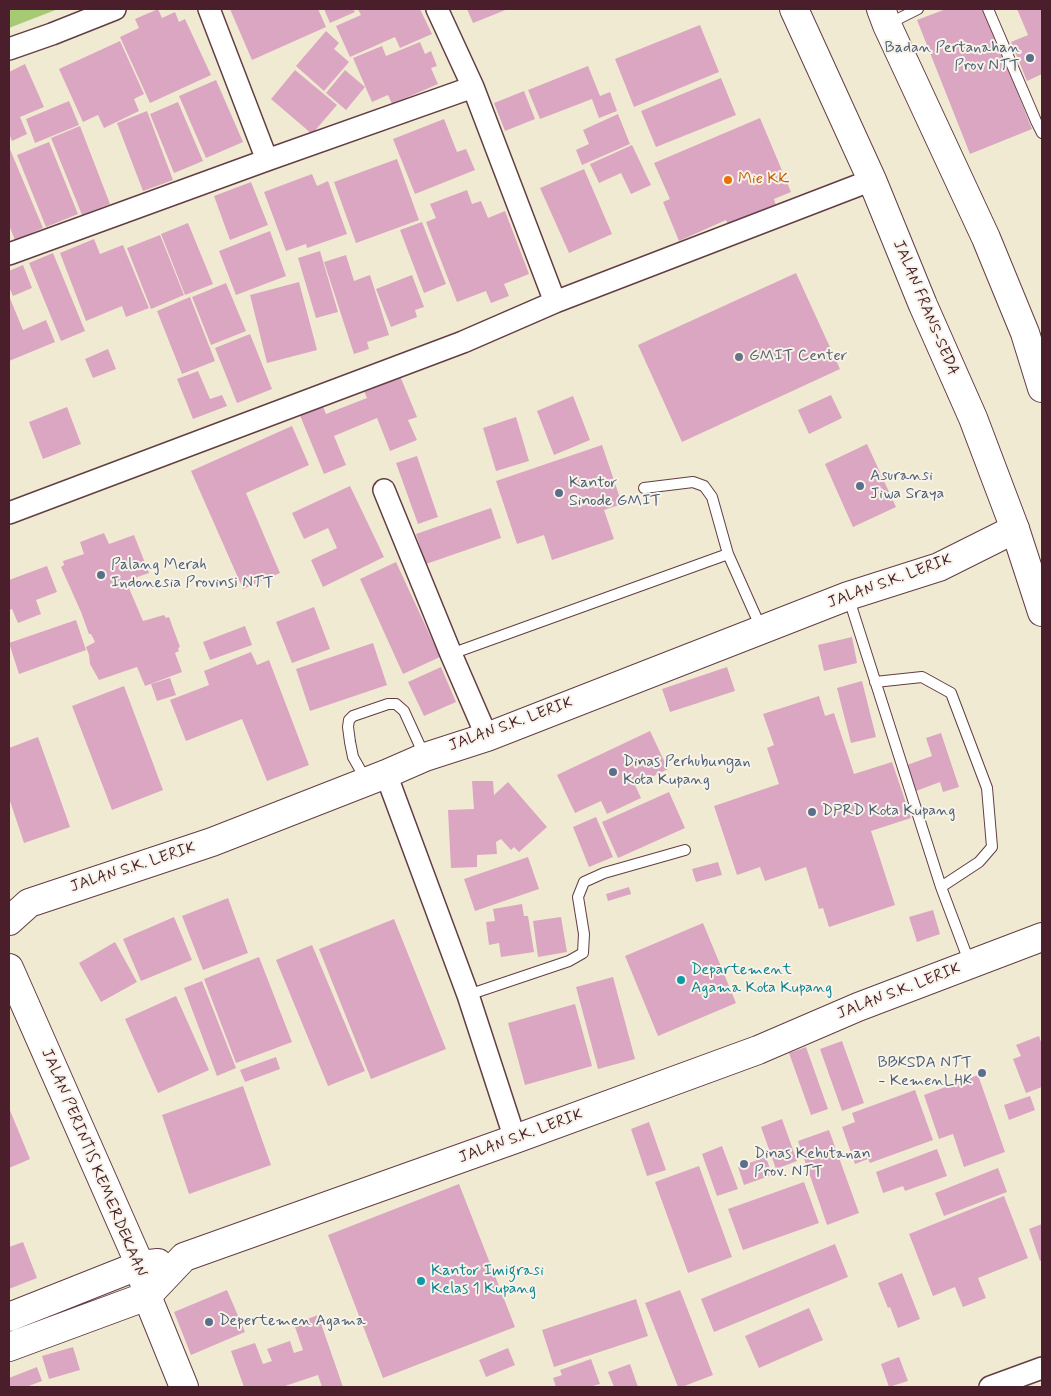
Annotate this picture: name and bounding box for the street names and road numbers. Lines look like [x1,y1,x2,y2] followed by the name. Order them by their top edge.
[888,237,962,379] street label: JALAN FRANS-SEDA
[825,551,955,613] street label: JALAN S.K. LERIK
[446,694,576,756] street label: JALAN S.K. LERIK
[68,839,198,897] street label: JALAN S.K. LERIK
[835,960,963,1024] street label: JALAN S.K. LERIK
[36,1046,150,1280] street label: JALAN PERINTIS KEMERDEKAAN
[456,1106,586,1168] street label: JALAN S.K. LERIK

